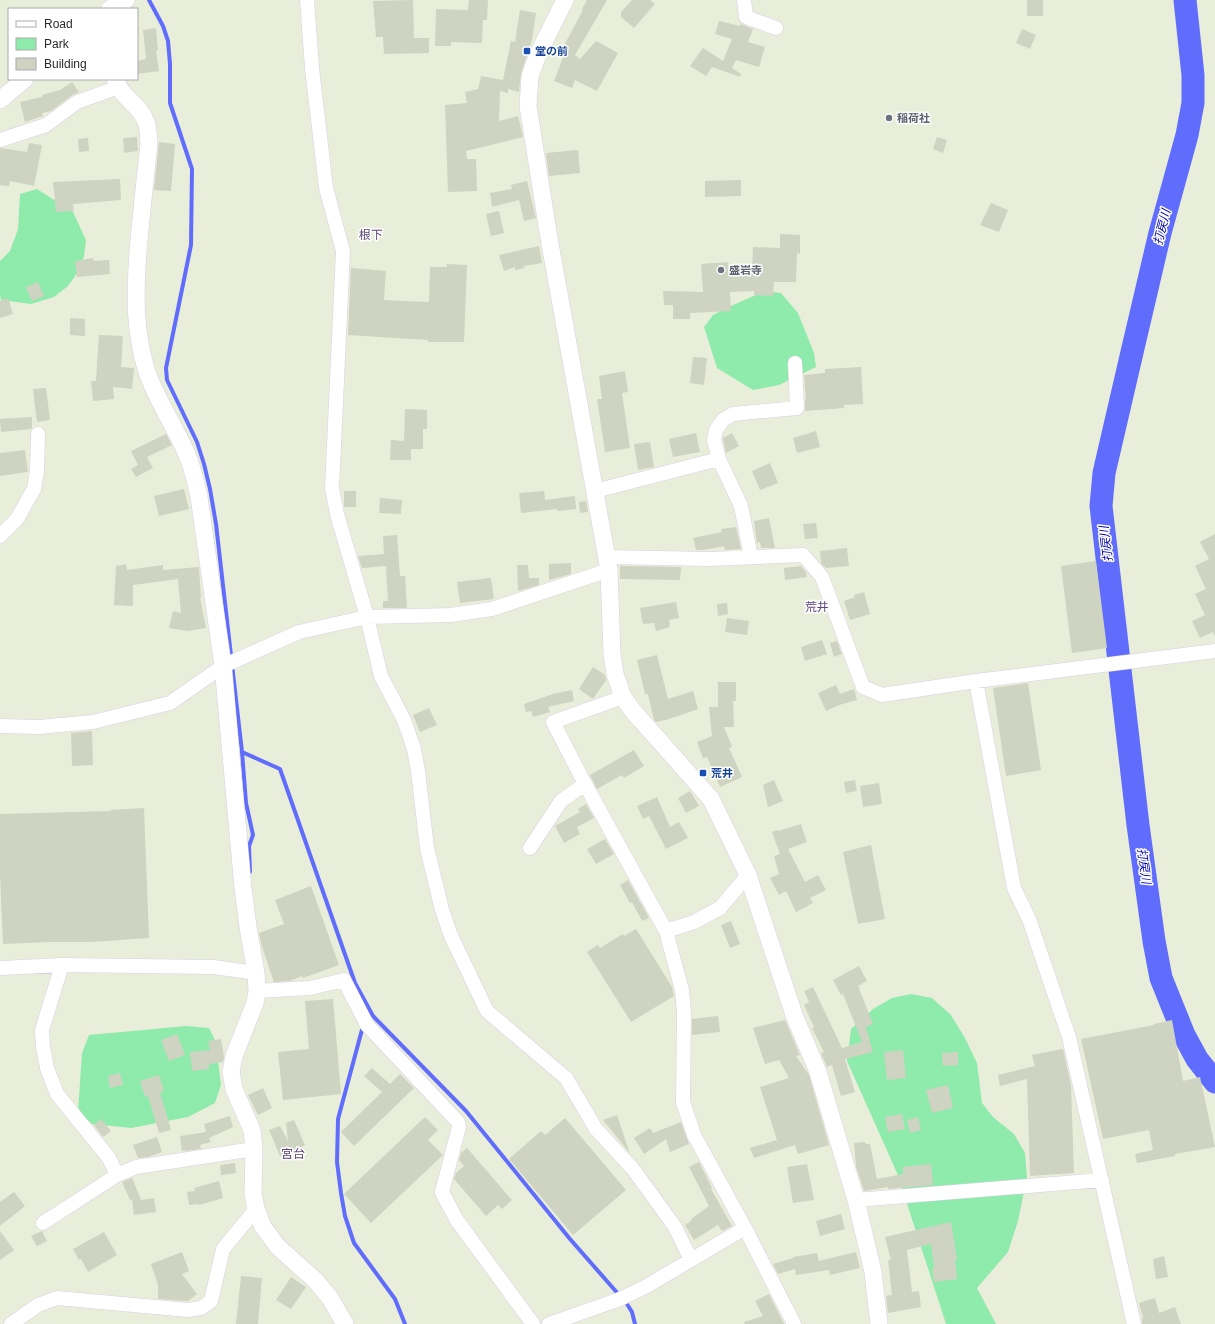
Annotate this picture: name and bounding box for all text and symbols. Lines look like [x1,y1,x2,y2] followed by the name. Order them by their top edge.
[8,8,138,80] legend
[44,17,73,31] text: Road
[44,37,70,51] text: Park
[535,45,568,57] place label: 堂の前
[522,46,532,56] marker: 堂の前
[44,57,87,71] text: Building
[897,112,930,124] place label: 稲荷社
[884,113,894,123] marker: 稲荷社
[1151,206,1174,246] water label: 打戻川
[359,228,383,242] district label: 根下
[729,264,762,276] place label: 盛岩寺
[716,265,726,275] marker: 盛岩寺
[1097,523,1115,563] water label: 打戻川
[805,600,829,614] district label: 荒井
[711,767,733,779] place label: 荒井
[698,768,708,778] marker: 荒井
[1135,847,1154,887] water label: 打戻川
[281,1147,305,1161] district label: 宮台

